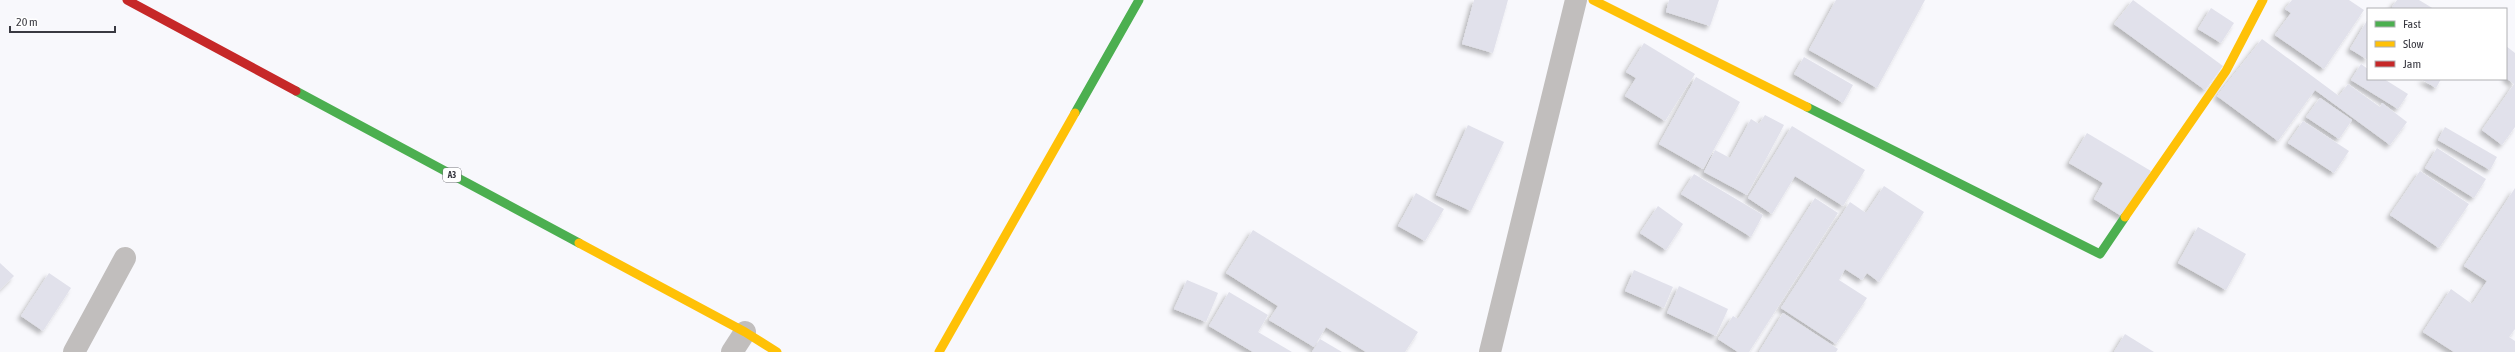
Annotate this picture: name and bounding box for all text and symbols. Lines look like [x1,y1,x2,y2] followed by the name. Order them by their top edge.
[10,8,115,34] scale bar
[2367,8,2507,80] legend
[16,15,38,29] text: 20 m
[2403,17,2421,31] text: Fast
[2403,37,2424,51] text: Slow
[2403,57,2421,71] text: Jam
[443,168,461,182] road number: A3

